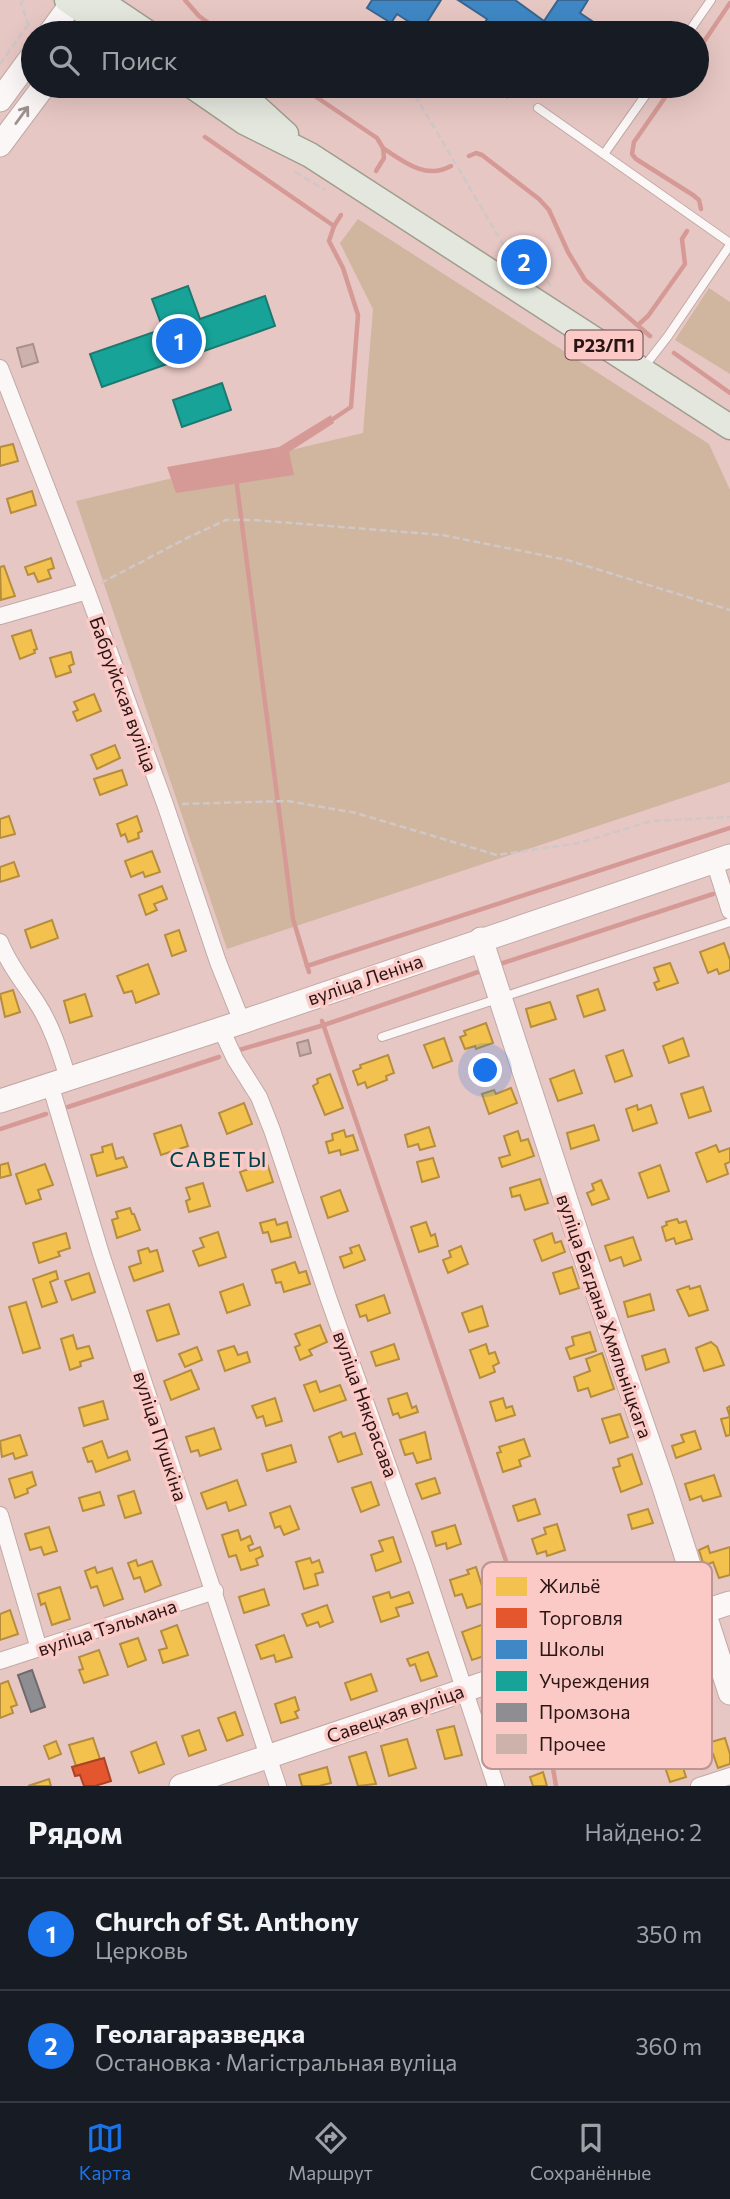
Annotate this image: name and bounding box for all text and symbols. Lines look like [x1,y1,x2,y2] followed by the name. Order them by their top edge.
[21,21,709,98] search box
[45,41,83,79] icon: search
[101,44,178,75] text: Поиск
[14,106,29,125] one-way arrow
[501,236,547,288] pin: 2
[156,315,202,367] pin: 1
[566,330,642,360] road number: Р23/П1
[85,613,163,775] street label: Бабруйская вуліца
[304,949,426,1009] street label: вуліца Леніна
[468,1053,502,1087] your location
[169,1146,269,1171] district label: САВЕТЫ
[552,1191,658,1441] street label: вуліца Багдана Хмяльніцкага
[329,1328,403,1480] street label: вуліца Някрасава
[129,1368,193,1504] street label: вуліца Пушкіна
[482,1562,712,1769] legend
[539,1574,600,1597] text: Жильё
[35,1594,179,1660] street label: вуліца Тэльмана
[539,1606,623,1629] text: Торговля
[539,1637,605,1660] text: Школы
[539,1669,650,1692] text: Учреждения
[323,1679,467,1747] street label: Савецкая вуліца
[539,1700,630,1723] text: Промзона
[539,1732,606,1755] text: Прочее
[28,1813,122,1850] text: Рядом
[585,1818,702,1846] text: Найдено: 2
[95,1905,359,1936] text: Church of St. Anthony
[46,1920,56,1948] text: 1
[636,1920,702,1948] text: 350 m
[95,1936,188,1964] text: Церковь
[95,2017,305,2048] text: Геолагаразведка
[44,2032,58,2060] text: 2
[635,2032,702,2060] text: 360 m
[95,2048,457,2076] text: Остановка · Магістральная вуліца
[79,2119,131,2184] tab: Карта
[288,2119,373,2184] tab: Маршрут
[530,2119,651,2184] tab: Сохранённые

